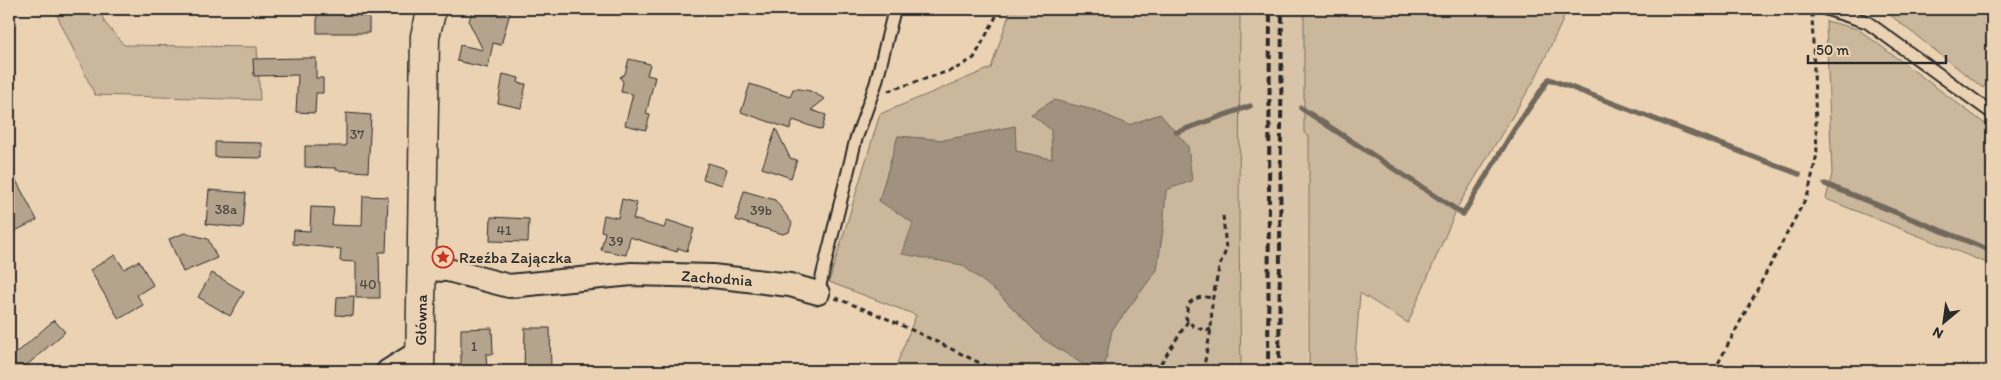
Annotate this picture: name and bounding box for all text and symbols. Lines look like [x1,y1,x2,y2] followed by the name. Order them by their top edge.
[1808,32,1946,64] scale bar
[1816,41,1849,59] text: 50 m
[350,126,364,143] house number: 37
[215,201,238,218] house number: 38a
[750,202,772,219] house number: 39b
[497,222,512,239] house number: 41
[609,233,623,250] house number: 39
[431,245,455,269] place icon: Rzeźba Zajączka
[459,248,573,267] place label: Rzeźba Zajączka
[681,266,754,290] street label: Zachodnia
[359,276,377,293] house number: 40
[411,293,431,346] street label: Główna
[1918,298,1968,348] north arrow
[1930,323,1946,343] text: N
[471,338,478,355] house number: 1

